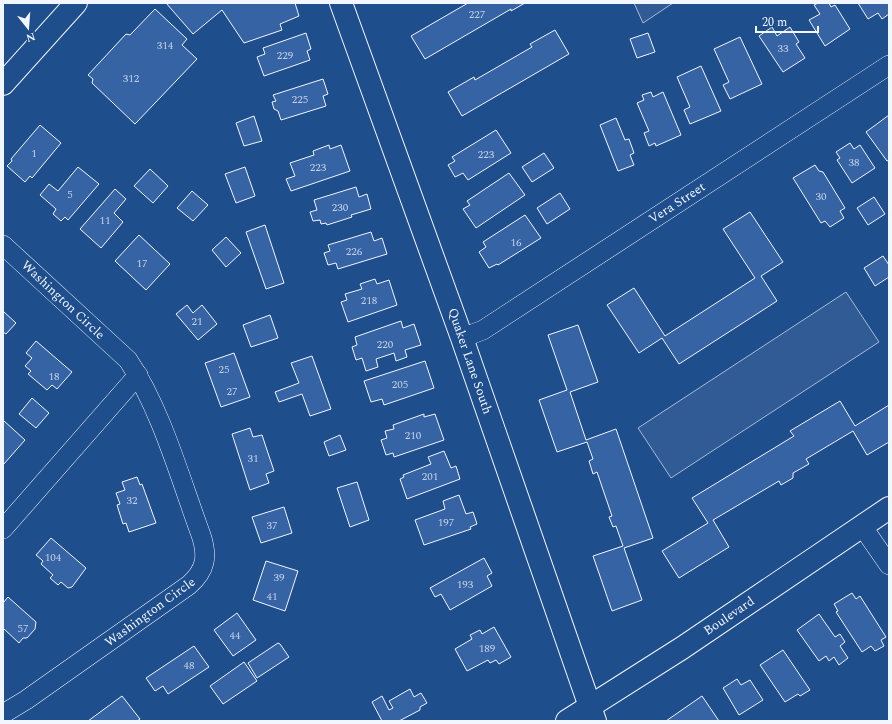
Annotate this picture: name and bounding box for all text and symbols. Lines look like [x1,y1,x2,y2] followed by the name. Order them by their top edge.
[469,6,486,23] house number: 227
[8,8,48,48] north arrow
[756,8,818,34] scale bar
[762,13,787,32] text: 20 m
[24,28,38,47] text: N
[157,37,174,54] house number: 314
[778,40,789,57] house number: 33
[277,47,294,64] house number: 229
[123,70,140,87] house number: 312
[292,91,308,108] house number: 225
[31,145,37,162] house number: 1
[478,146,495,163] house number: 223
[849,154,860,171] house number: 38
[310,159,327,176] house number: 223
[645,177,710,229] street label: Vera Street
[67,186,73,203] house number: 5
[816,188,827,205] house number: 30
[332,199,349,216] house number: 230
[100,212,111,229] house number: 11
[511,234,522,251] house number: 16
[346,243,363,260] house number: 226
[137,255,148,272] house number: 17
[17,256,109,344] street label: Washington Circle
[361,292,378,309] house number: 218
[442,305,498,417] street label: Quaker Lane South
[192,313,203,330] house number: 21
[377,336,394,353] house number: 220
[219,361,230,378] house number: 25
[49,368,60,385] house number: 18
[392,376,408,393] house number: 205
[227,383,238,400] house number: 27
[405,427,422,444] house number: 210
[248,450,259,467] house number: 31
[422,468,438,485] house number: 201
[127,492,138,509] house number: 32
[438,514,455,531] house number: 197
[267,517,278,534] house number: 37
[45,549,62,566] house number: 104
[274,569,285,586] house number: 39
[100,572,200,652] street label: Washington Circle
[457,576,474,593] house number: 193
[267,588,278,605] house number: 41
[699,591,759,641] street label: Boulevard
[18,620,29,637] house number: 57
[230,627,241,644] house number: 44
[479,640,496,657] house number: 189
[184,657,195,674] house number: 48

